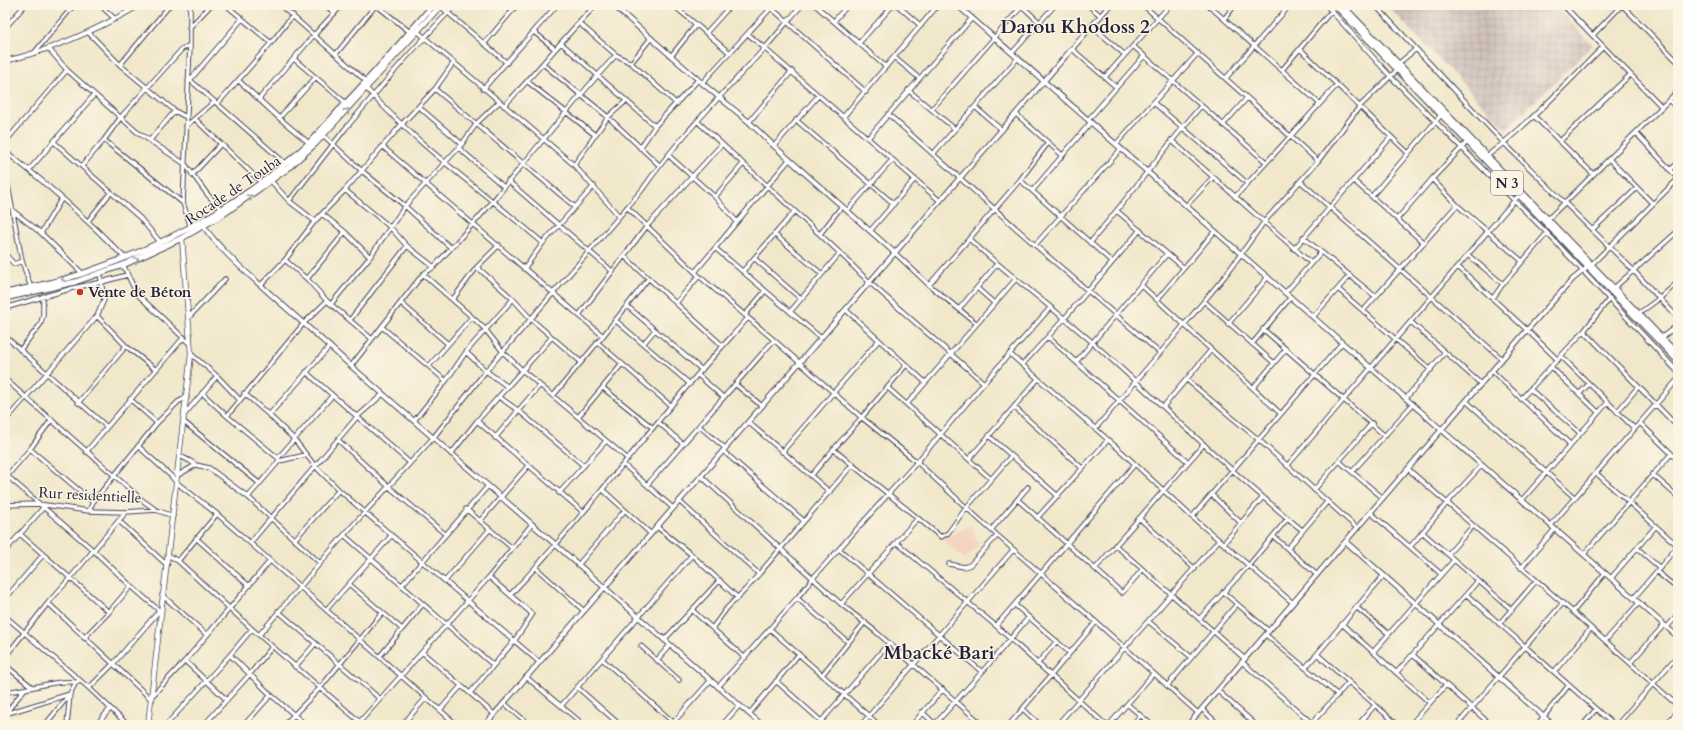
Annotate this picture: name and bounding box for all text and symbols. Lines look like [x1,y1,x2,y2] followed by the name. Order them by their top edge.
[1000,14,1150,40] district label: Darou Khodoss 2
[342,108,349,116] one-way arrow
[181,150,285,229] street label: Rocade de Touba
[1491,171,1523,195] road number: N 3
[245,195,252,202] one-way arrow
[132,257,140,265] one-way arrow
[61,274,68,283] one-way arrow
[88,282,192,302] place label: Vente de Béton
[75,287,85,297] marker: Vente de Béton
[38,482,142,508] street label: Rur residentielle
[883,640,995,666] district label: Mbacké Bari

